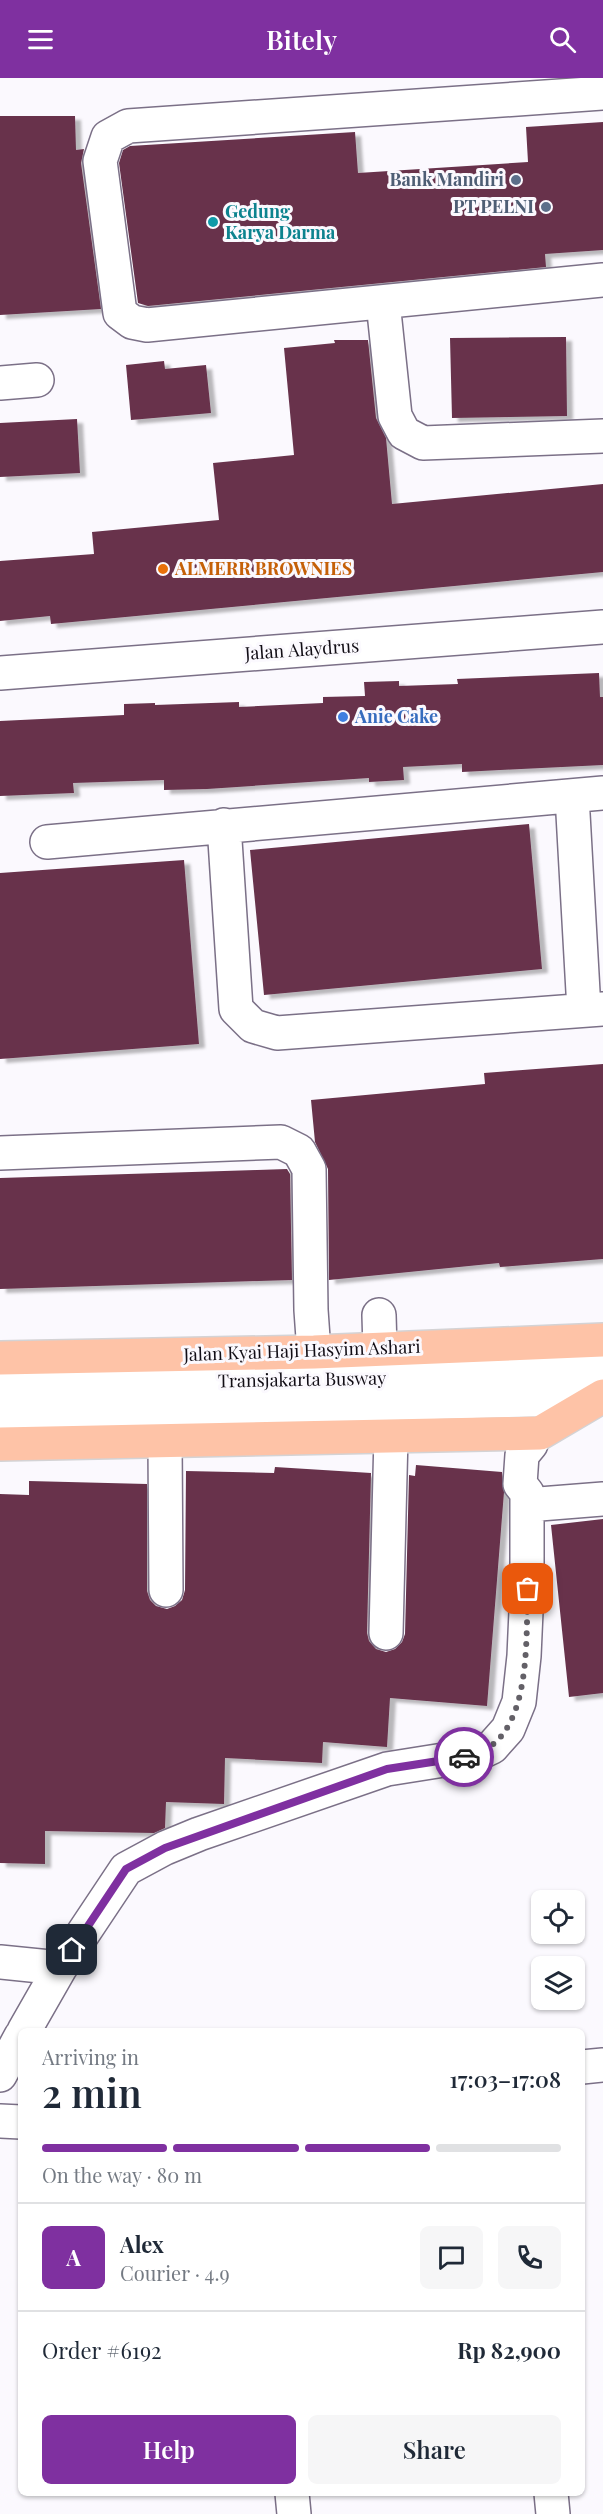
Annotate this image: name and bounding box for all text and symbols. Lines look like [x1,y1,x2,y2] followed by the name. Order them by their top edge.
[266,21,337,57] text: Bitely
[24,23,57,56] icon: menu
[546,23,579,56] icon: search
[389,167,504,191] place label: Bank Mandiri
[509,173,523,187] marker: Bank Mandiri
[453,194,534,218] place label: PT PELNI
[225,199,336,244] place label: Gedung Karya Darma
[539,200,553,214] marker: PT PELNI
[206,215,220,229] marker: Gedung Karya Darma
[174,556,352,580] place label: ALMERR BROWNIES
[156,562,170,576] marker: ALMERR BROWNIES
[243,633,360,665] street label: Jalan Alaydrus
[354,704,438,728] place label: Anie Cake
[336,710,350,724] marker: Anie Cake
[182,1334,421,1366] street label: Jalan Kyai Haji Hasyim Ashari
[218,1366,386,1392] street label: Transjakarta Busway
[502,1563,553,1614] pin
[511,1572,544,1605] icon: bag
[434,1727,494,1787] courier
[448,1741,481,1774] icon: car
[531,1890,585,2010] map controls
[531,1890,585,1944] button: locate
[46,1924,97,1975] pin
[55,1933,88,1966] icon: home
[531,1956,585,2010] button: layers
[42,2043,139,2070] text: Arriving in
[449,2064,561,2094] text: 17:03–17:08
[42,2066,142,2118] text: 2 min
[42,2161,202,2188] text: On the way · 80 m
[420,2226,483,2289] button: chat
[498,2226,561,2289] button: phone
[120,2229,164,2259] text: Alex
[66,2242,81,2272] text: A
[120,2259,230,2286] text: Courier · 4.9
[42,2335,162,2365] text: Order #6192
[457,2335,561,2365] text: Rp 82,900
[42,2415,296,2484] button: Help
[308,2415,561,2484] button: Share

